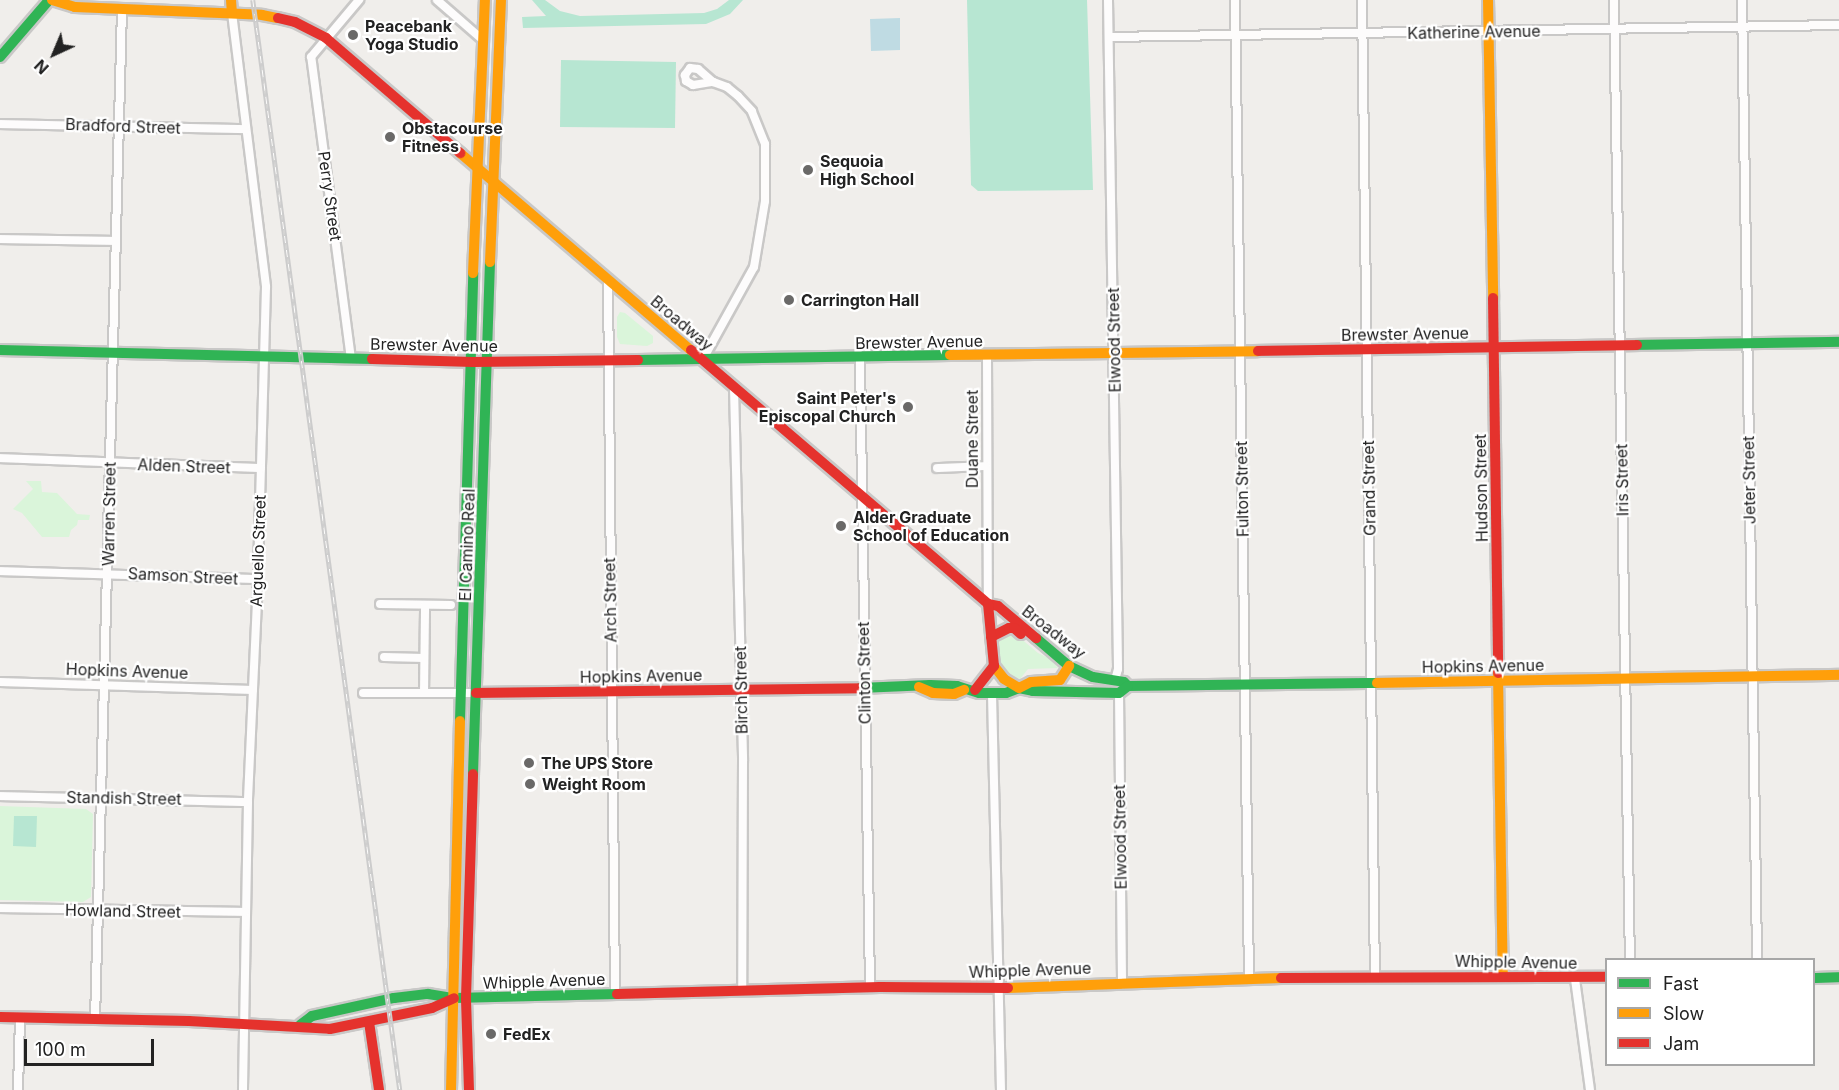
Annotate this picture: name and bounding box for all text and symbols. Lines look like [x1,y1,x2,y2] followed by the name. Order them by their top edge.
[365,16,458,54] place label: Peacebank Yoga Studio
[1407,21,1541,43] street label: Katherine Avenue
[24,24,84,84] north arrow
[346,28,360,42] marker: Peacebank Yoga Studio
[30,56,53,78] text: N
[65,114,181,138] street label: Bradford Street
[402,118,503,156] place label: Obstacourse Fitness
[383,130,397,144] marker: Obstacourse Fitness
[314,150,346,242] street label: Perry Street
[820,151,914,189] place label: Sequoia High School
[801,163,815,177] marker: Sequoia High School
[1103,287,1125,393] street label: Elwood Street
[801,290,919,310] place label: Carrington Hall
[647,291,717,355] street label: Broadway
[782,293,796,307] marker: Carrington Hall
[1341,323,1469,345] street label: Brewster Avenue
[855,331,983,353] street label: Brewster Avenue
[370,334,498,356] street label: Brewster Avenue
[759,388,896,426] place label: Saint Peter's Episcopal Church
[962,390,982,488] street label: Duane Street
[901,400,915,414] marker: Saint Peter's Episcopal Church
[1470,434,1492,542] street label: Hudson Street
[1739,436,1759,524] street label: Jeter Street
[1359,440,1379,536] street label: Grand Street
[1232,441,1252,537] street label: Fulton Street
[1612,444,1632,516] street label: Iris Street
[137,455,231,477] street label: Alden Street
[98,462,120,566] street label: Warren Street
[455,488,479,602] street label: El Camino Real
[246,495,270,607] street label: Arguello Street
[853,507,1009,545] place label: Alder Graduate School of Education
[834,519,848,533] marker: Alder Graduate School of Education
[600,557,620,643] street label: Arch Street
[127,564,239,588] street label: Samson Street
[1018,601,1090,663] street label: Broadway
[854,622,874,724] street label: Clinton Street
[731,646,751,734] street label: Birch Street
[1422,655,1544,677] street label: Hopkins Avenue
[65,659,189,683] street label: Hopkins Avenue
[580,665,702,687] street label: Hopkins Avenue
[541,753,653,773] place label: The UPS Store
[522,756,536,770] marker: The UPS Store
[542,774,646,794] place label: Weight Room
[523,777,537,791] marker: Weight Room
[1109,784,1131,890] street label: Elwood Street
[66,787,182,809] street label: Standish Street
[65,900,181,922] street label: Howland Street
[1455,951,1577,973] street label: Whipple Avenue
[968,958,1092,982] street label: Whipple Avenue
[1605,958,1815,1066] legend
[482,969,606,993] street label: Whipple Avenue
[1663,973,1699,994] text: Fast
[1663,1003,1704,1024] text: Slow
[503,1024,551,1044] place label: FedEx
[27,1027,158,1065] scale bar
[484,1027,498,1041] marker: FedEx
[1663,1033,1699,1054] text: Jam
[35,1039,86,1060] text: 100 m

